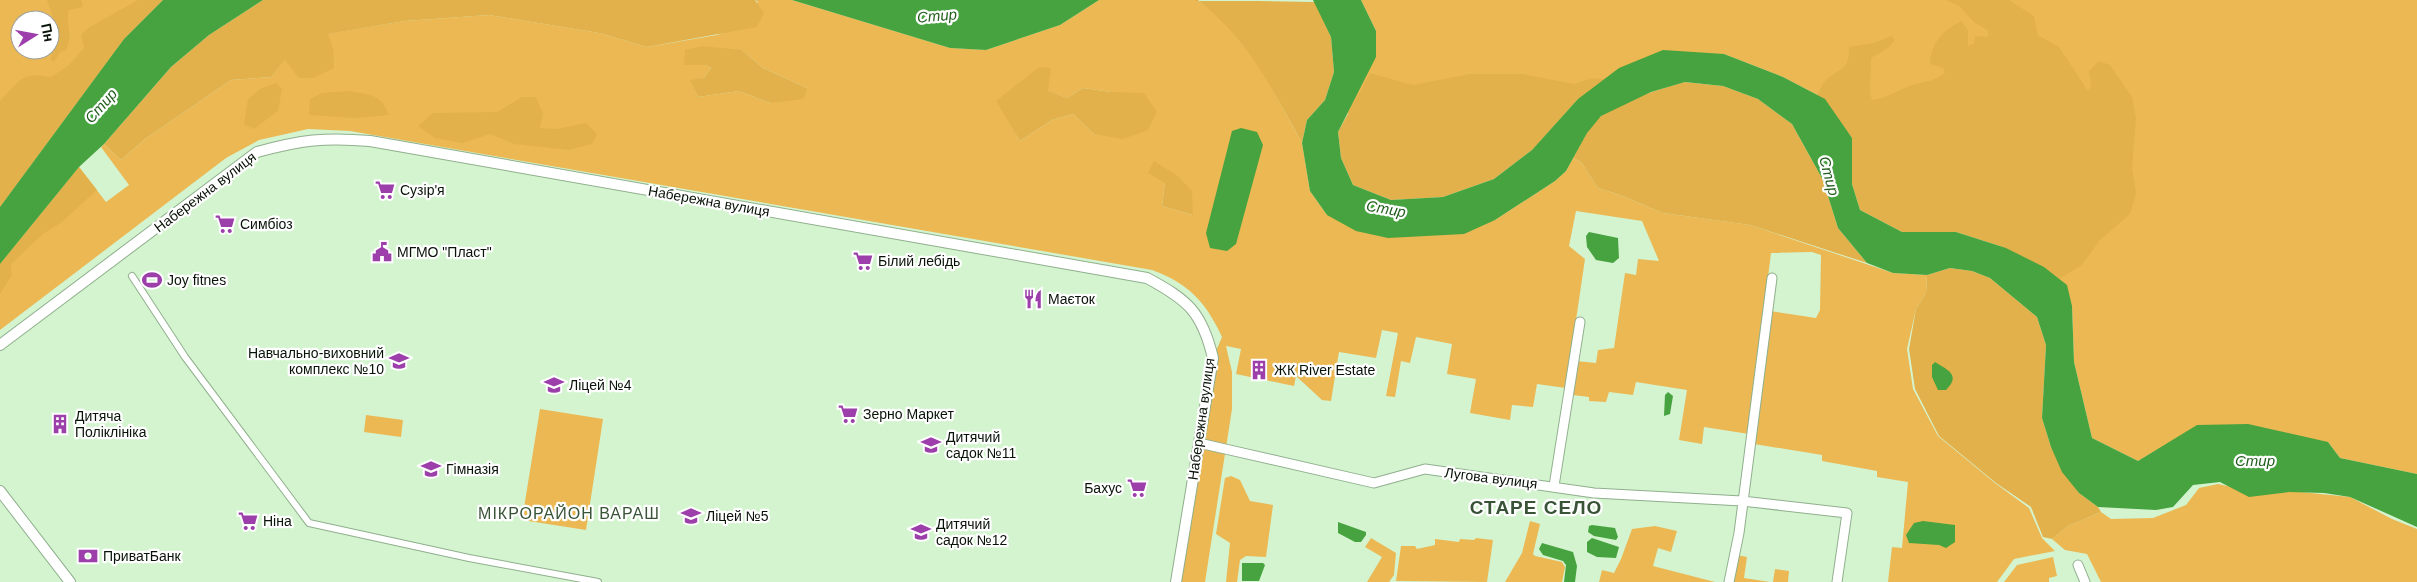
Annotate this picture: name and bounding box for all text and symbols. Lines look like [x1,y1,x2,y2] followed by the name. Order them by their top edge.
[916,5,958,26] water label: Стир
[10,10,60,60] north arrow
[38,22,57,43] text: Пн
[81,85,120,126] water label: Стир
[151,149,259,235] street label: Набережна вулиця
[1816,154,1843,197] water label: Стир
[374,179,396,201] supermarket icon: Сузір'я
[400,182,445,198] place label: Сузір'я
[647,182,771,220] street label: Набережна вулиця
[1365,197,1407,220] water label: Стир
[214,213,236,235] supermarket icon: Симбіоз
[240,216,293,232] place label: Симбіоз
[371,241,393,263] public building icon: МГМО "Пласт"
[397,244,492,260] place label: МГМО "Пласт"
[852,250,874,272] supermarket icon: Білий лебідь
[878,253,960,269] place label: Білий лебідь
[141,269,163,291] sports icon: Joy fitnes
[167,272,226,288] place label: Joy fitnes
[1022,288,1044,310] restaurant icon: Маєток
[1048,291,1096,307] place label: Маєток
[248,345,384,377] place label: Навчально-виховний комплекс №10
[388,350,410,372] school or university icon: Навчально-виховний комплекс №10
[1185,357,1217,481] street label: Набережна вулиця
[1248,359,1270,381] building icon: ЖК River Estate
[1274,362,1375,378] place label: ЖК River Estate
[543,374,565,396] school or university icon: Ліцей №4
[569,377,632,393] place label: Ліцей №4
[837,403,859,425] supermarket icon: Зерно Маркет
[863,406,954,422] place label: Зерно Маркет
[75,408,147,440] place label: Дитяча Поліклініка
[49,413,71,435] building icon: Дитяча Поліклініка
[946,429,1017,461] place label: Дитячий садок №11
[920,434,942,456] school or university icon: Дитячий садок №11
[2235,452,2275,469] water label: Стир
[420,458,442,480] school or university icon: Гімназія
[446,461,499,477] place label: Гімназія
[1444,464,1538,492] street label: Лугова вулиця
[1126,477,1148,499] supermarket icon: Бахус
[1084,480,1122,496] place label: Бахус
[1470,497,1602,518] district label: СТАРЕ СЕЛО
[478,504,660,522] district label: МІКРОРАЙОН ВАРАШ
[680,505,702,527] school or university icon: Ліцей №5
[706,508,769,524] place label: Ліцей №5
[237,510,259,532] supermarket icon: Ніна
[263,513,292,529] place label: Ніна
[936,516,1008,548] place label: Дитячий садок №12
[910,521,932,543] school or university icon: Дитячий садок №12
[77,545,99,567] bank icon: ПриватБанк
[103,548,182,564] place label: ПриватБанк

